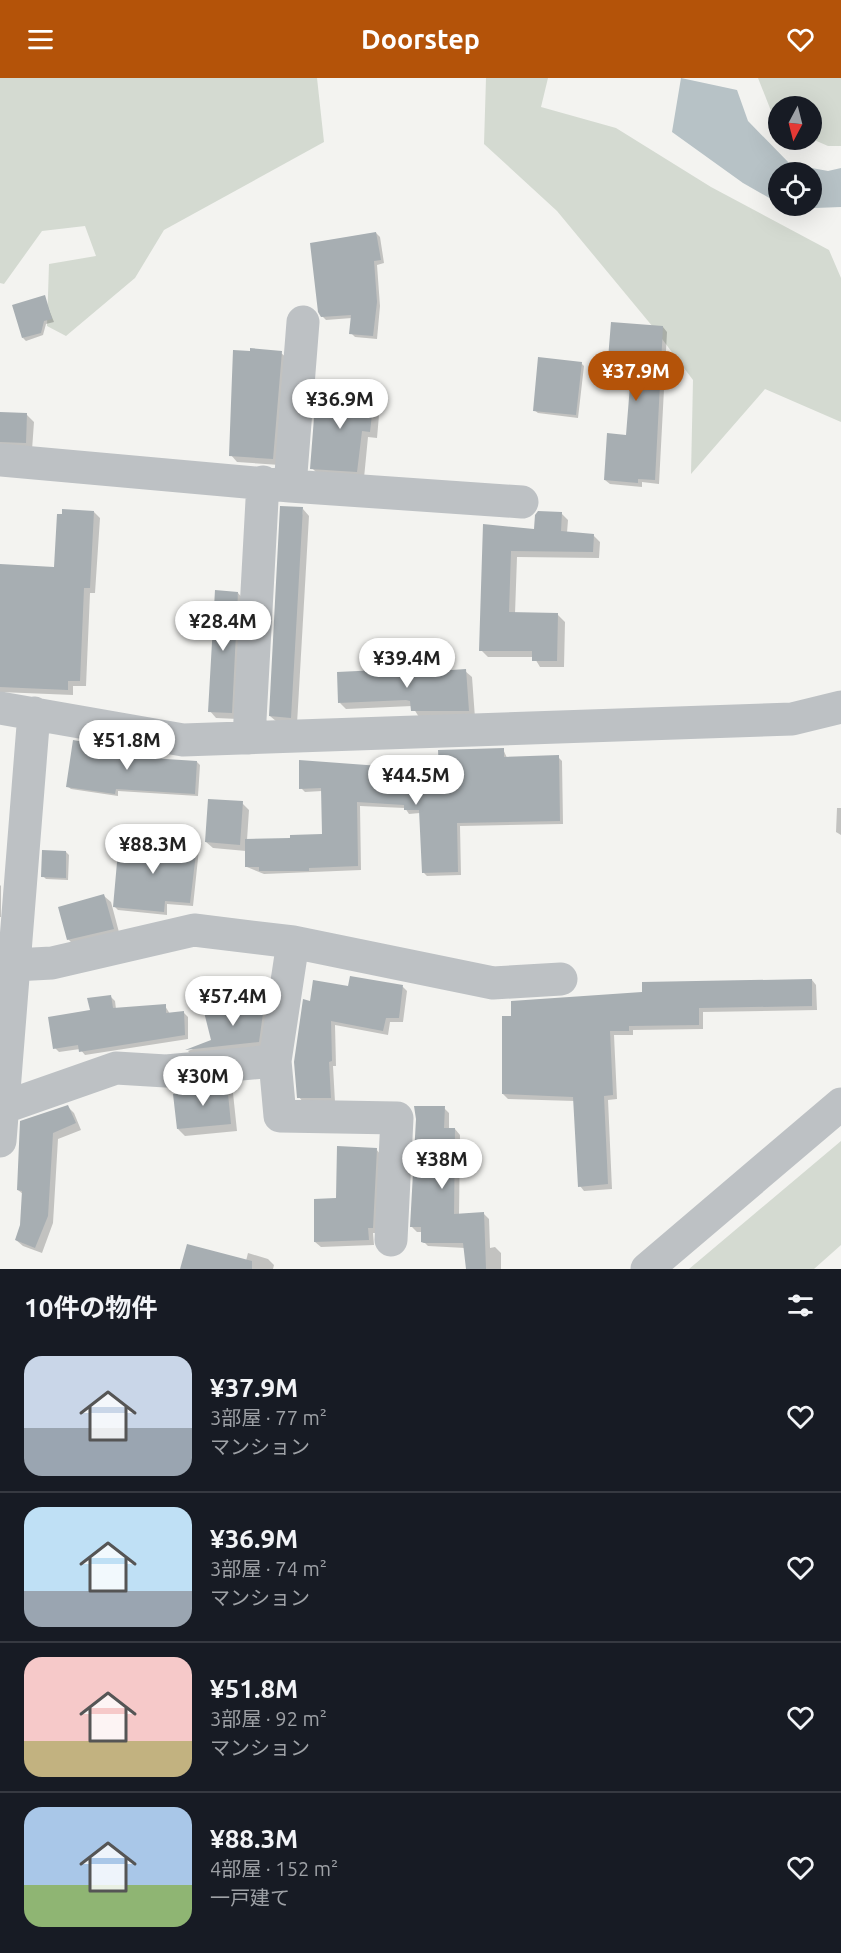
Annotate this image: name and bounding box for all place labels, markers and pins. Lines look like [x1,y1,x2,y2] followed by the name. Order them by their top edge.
[587,351,685,402] pin: ¥37.9M
[291,379,389,430] pin: ¥36.9M
[174,601,272,652] pin: ¥28.4M
[358,638,456,689] pin: ¥39.4M
[78,720,176,771] pin: ¥51.8M
[367,755,465,806] pin: ¥44.5M
[104,824,202,875] pin: ¥88.3M
[184,976,282,1027] pin: ¥57.4M
[167,1056,239,1107] pin: ¥30M
[406,1139,478,1190] pin: ¥38M

